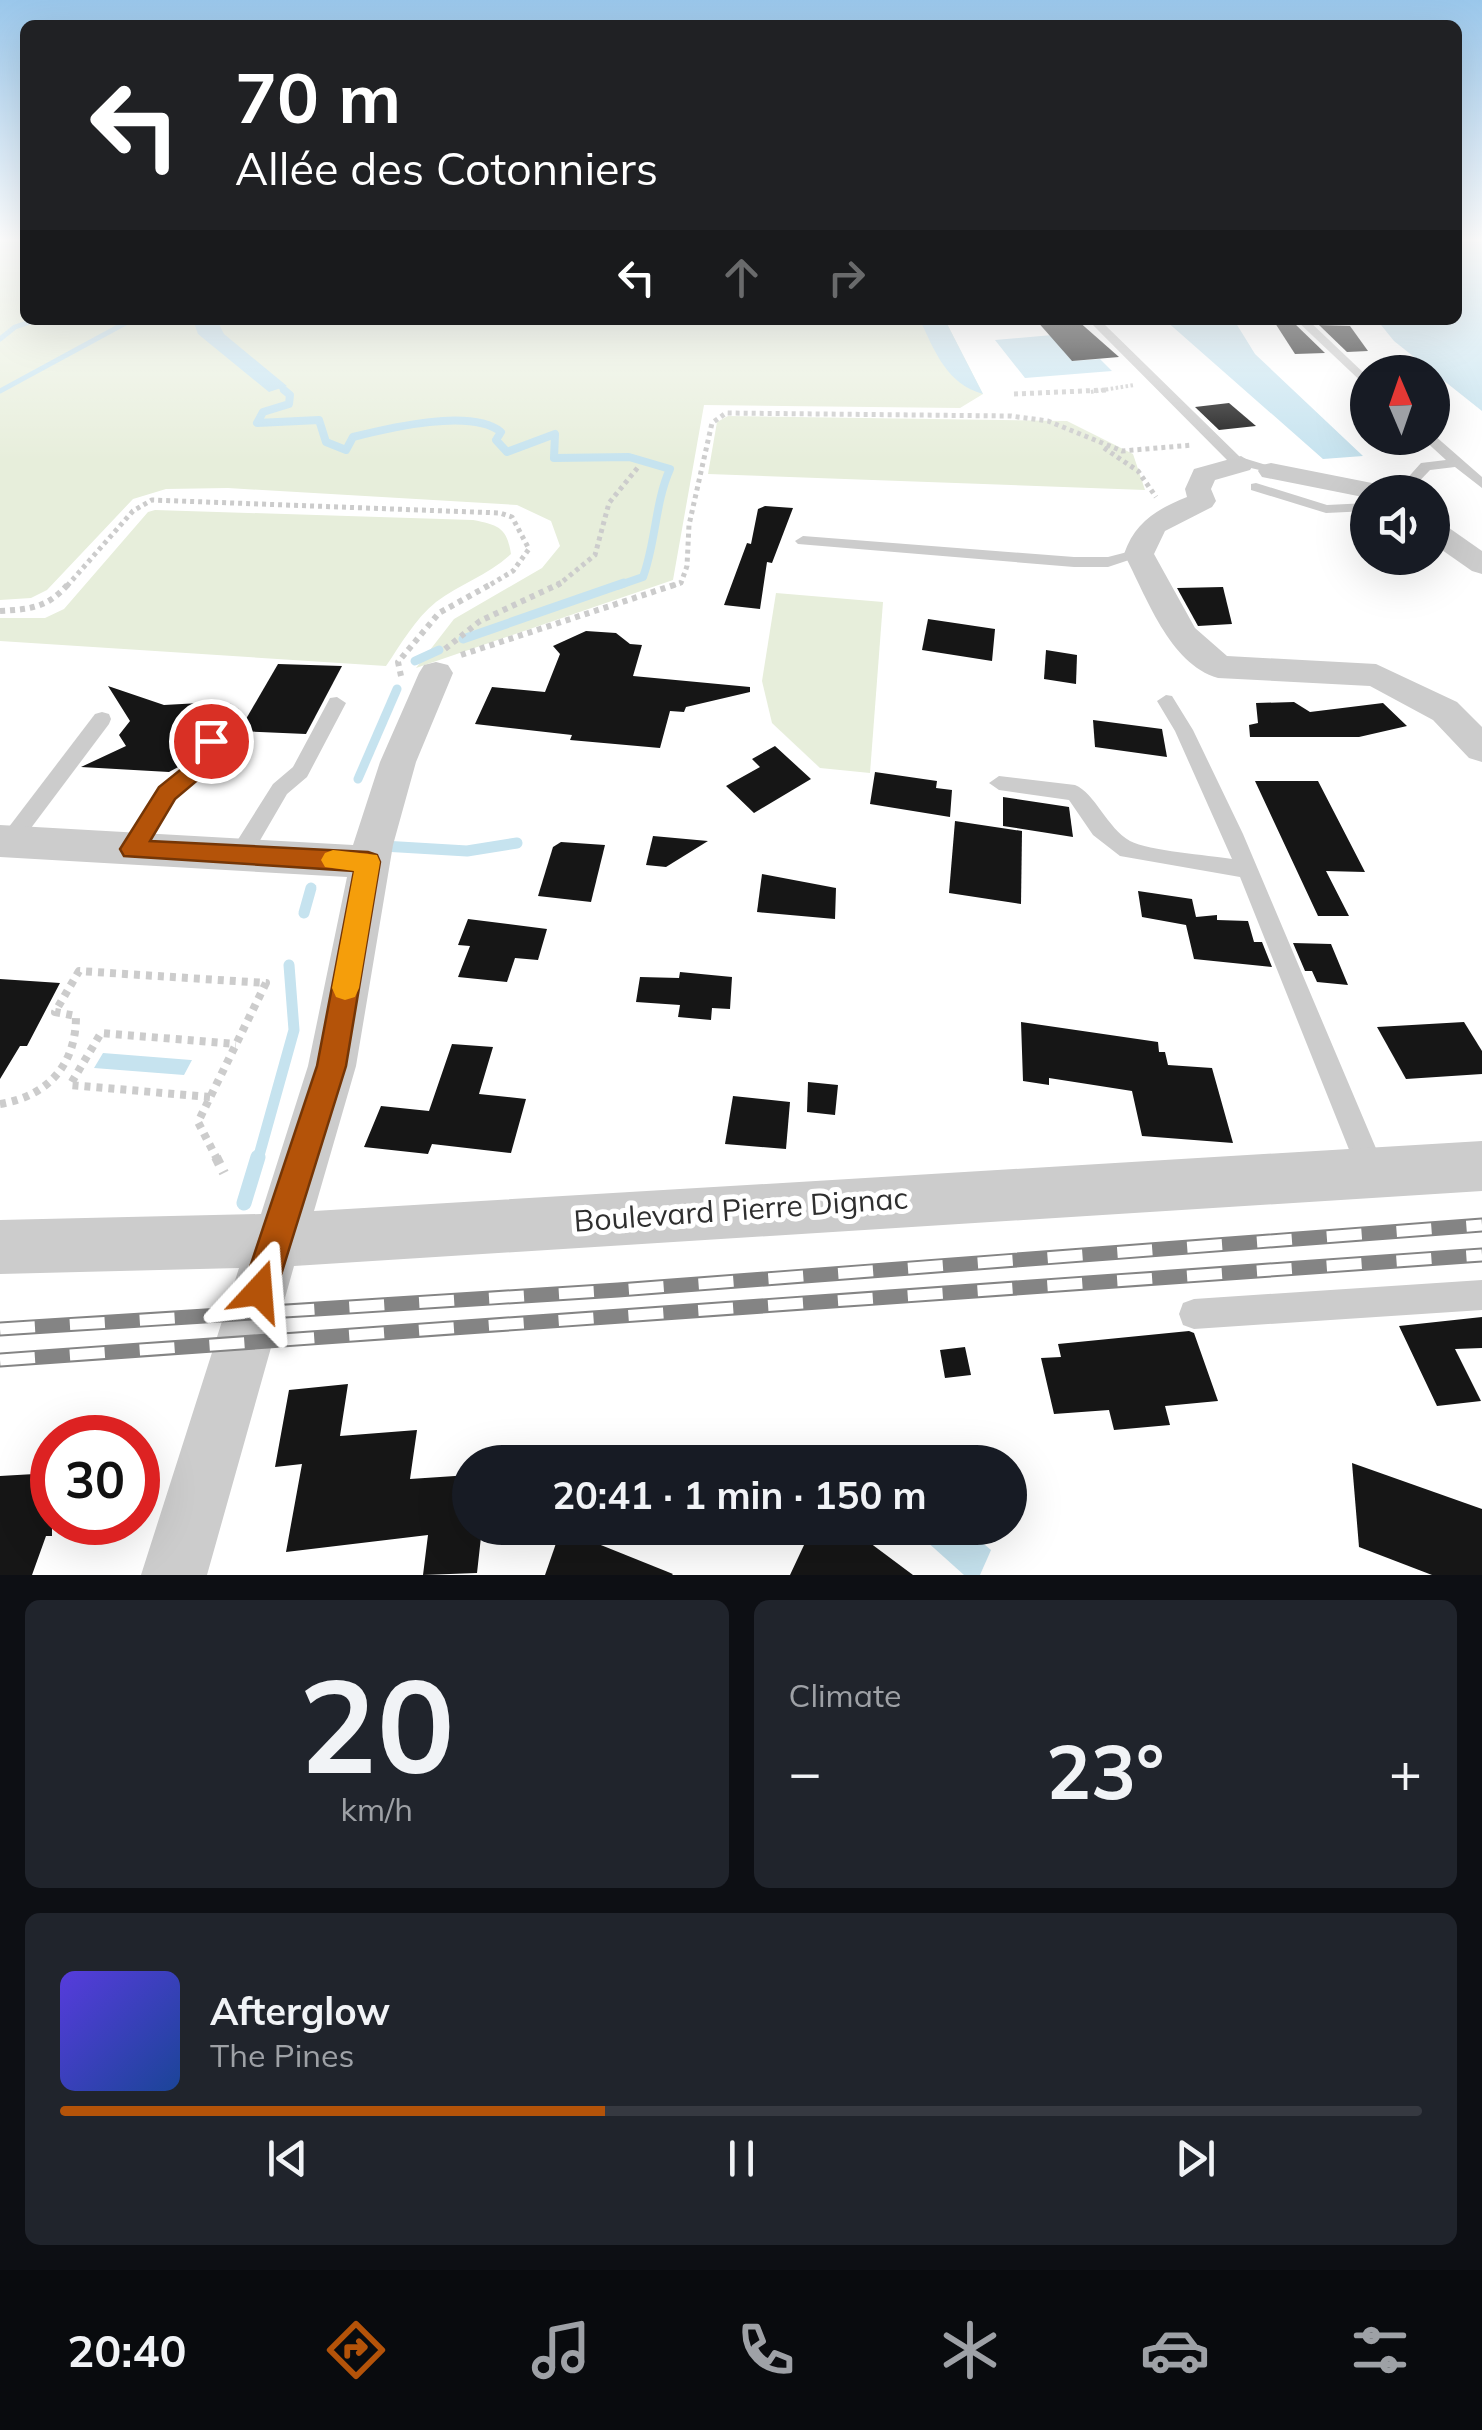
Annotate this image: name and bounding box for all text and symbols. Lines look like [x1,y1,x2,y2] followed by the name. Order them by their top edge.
[235,53,401,141] text: 70 m
[70,60,200,190] icon: left
[235,140,658,196] text: Allée des Cotonniers
[609,250,664,305] icon: left
[714,250,769,305] icon: ahead
[819,250,874,305] icon: right
[1350,355,1450,455] north arrow
[1350,355,1450,575] map controls
[1350,475,1450,575] button: sound
[169,699,254,784] pin
[184,714,239,769] icon: arrive
[572,1178,909,1240] street label: Boulevard Pierre Dignac
[207,1239,311,1343] position arrow
[30,1415,160,1545] speed limit sign: 30
[552,1471,927,1519] text: 20:41 · 1 min · 150 m
[299,1642,455,1806] text: 20
[789,1675,901,1715] text: Climate
[1046,1724,1164,1818] text: 23°
[789,1737,822,1806] text: −
[1389,1737,1422,1806] text: +
[341,1789,413,1829] text: km/h
[210,1987,390,2035] text: Afterglow
[210,2035,354,2075] text: The Pines
[260,2131,315,2186] icon: previous
[714,2131,769,2186] icon: pause
[1168,2131,1223,2186] icon: next
[321,2315,391,2385] icon: directions
[526,2315,596,2385] icon: music
[731,2315,801,2385] icon: phone
[935,2315,1005,2385] icon: climate
[1140,2315,1210,2385] icon: car
[1345,2315,1415,2385] icon: filters
[67,2322,187,2378] text: 20:40

